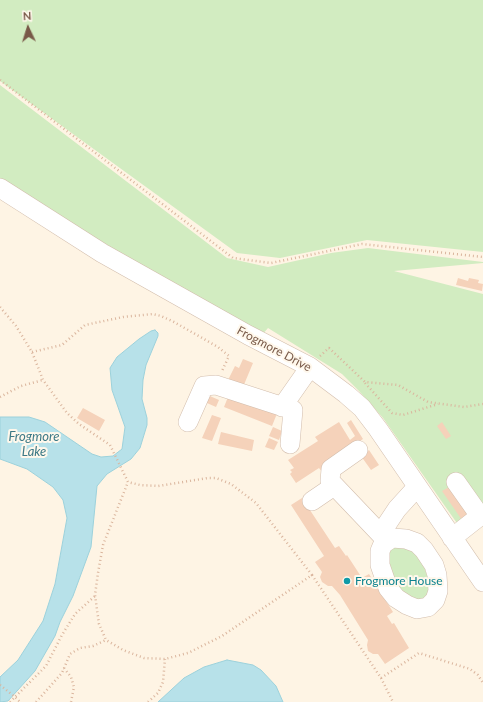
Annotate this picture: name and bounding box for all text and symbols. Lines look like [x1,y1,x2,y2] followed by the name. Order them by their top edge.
[8,8,48,48] north arrow
[22,9,32,22] text: N
[234,323,314,375] street label: Frogmore Drive
[9,429,59,460] water label: Frogmore Lake
[355,574,443,588] place label: Frogmore House
[342,576,352,586] marker: Frogmore House

